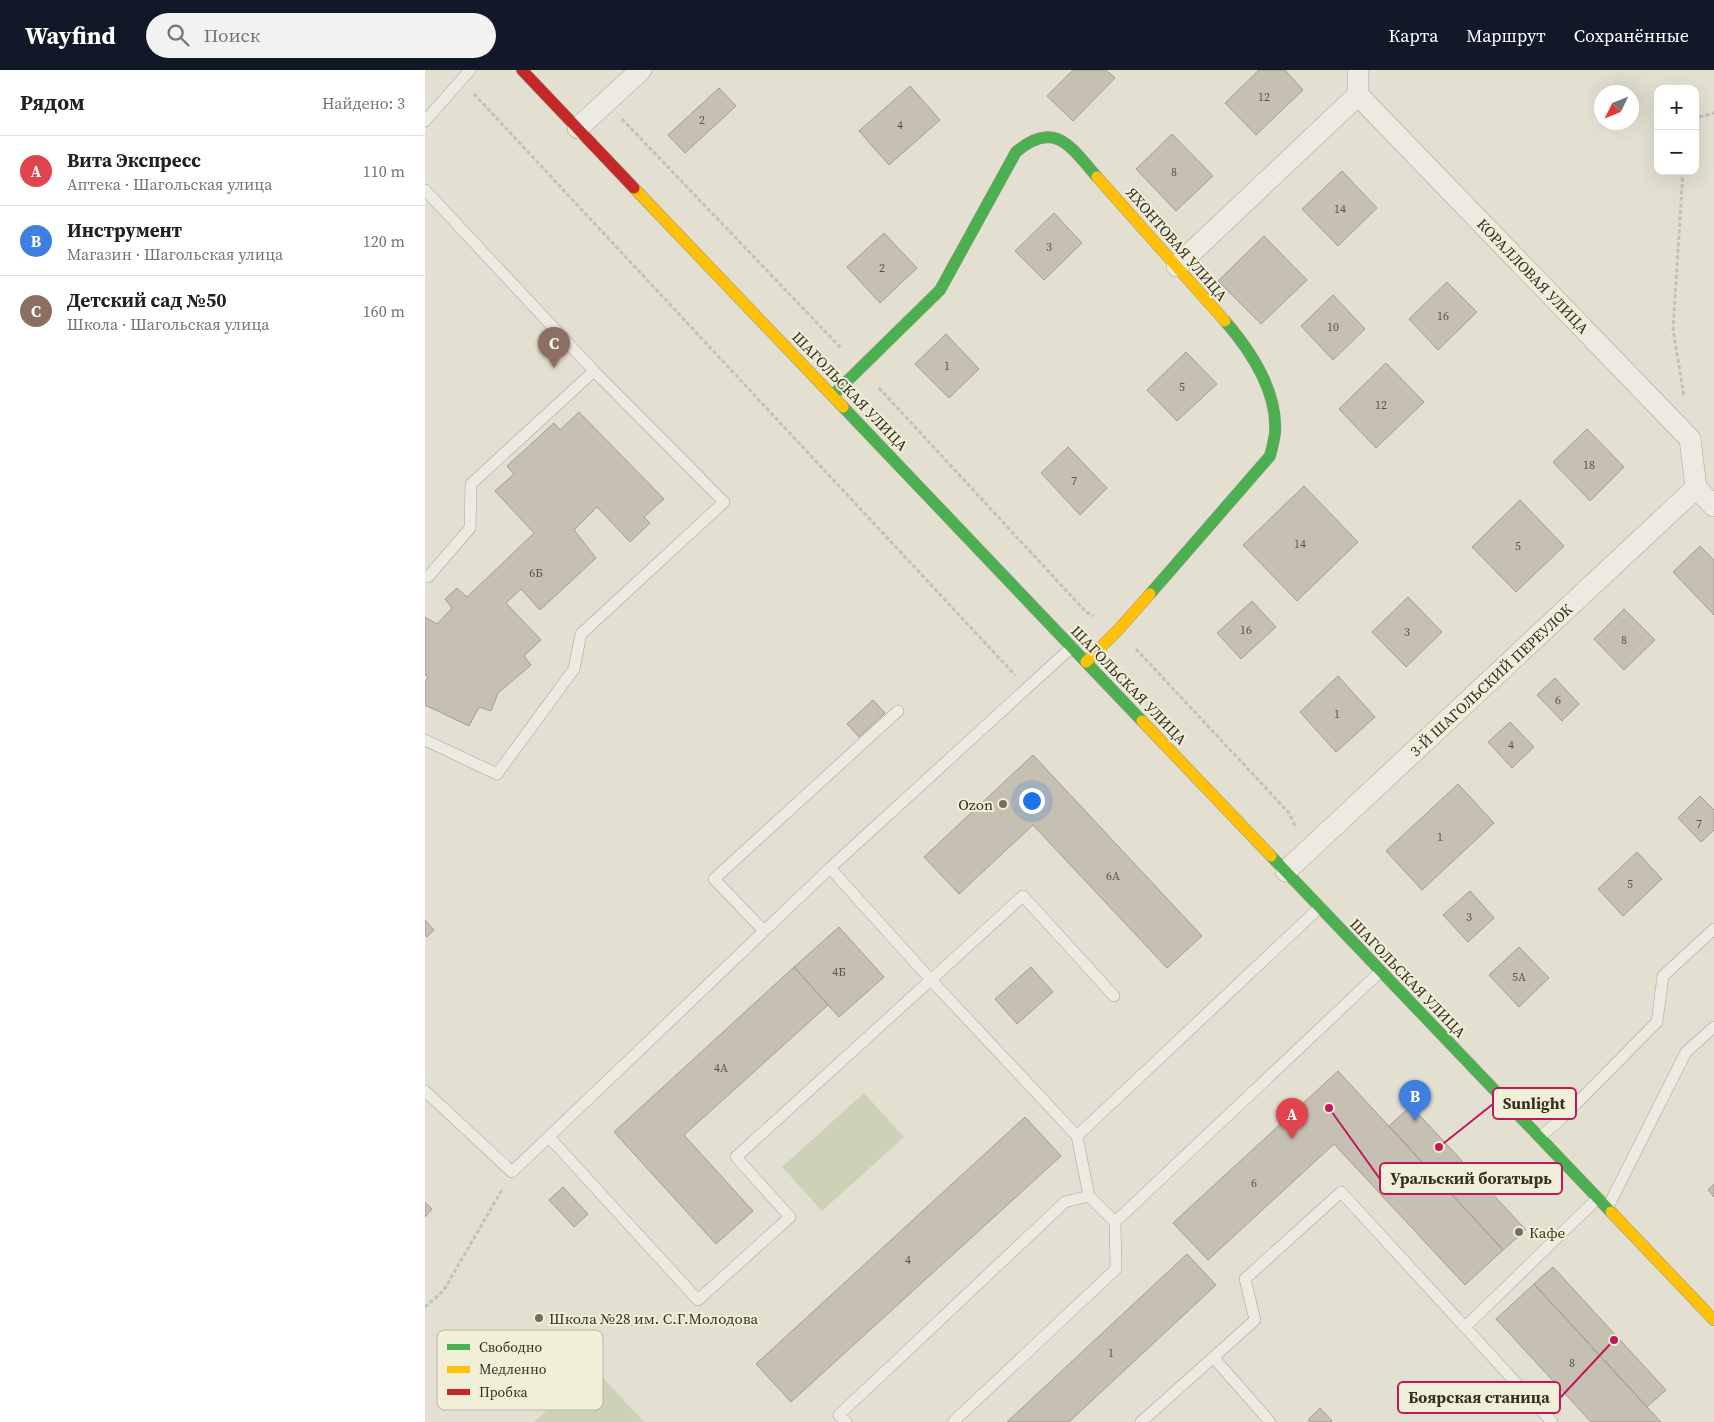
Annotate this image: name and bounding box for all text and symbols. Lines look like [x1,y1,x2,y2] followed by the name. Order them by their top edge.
[146,13,496,58] search box
[25,19,116,52] text: Wayfind
[164,21,192,49] icon: search
[204,22,260,48] text: Поиск
[1389,23,1438,48] text: Карта
[1466,23,1546,48] text: Маршрут
[1574,23,1689,48] text: Сохранённые
[1594,85,1639,130] north arrow
[1654,85,1699,175] map controls
[1654,85,1699,130] button: +
[20,88,85,117] text: Рядом
[1258,89,1270,105] house number: 12
[322,92,405,114] text: Найдено: 3
[699,112,705,128] house number: 2
[897,117,903,133] house number: 4
[1654,130,1699,175] button: −
[67,147,201,173] text: Вита Экспресс
[31,160,41,182] text: A
[363,160,405,182] text: 110 m
[1171,164,1177,180] house number: 8
[67,173,272,195] text: Аптека · Шагольская улица
[1122,182,1232,306] street label: ЯХОНТОВАЯ УЛИЦА
[1334,201,1346,217] house number: 14
[1472,214,1594,338] street label: КОРАЛЛОВАЯ УЛИЦА
[67,217,182,243] text: Инструмент
[31,230,41,252] text: B
[363,230,405,252] text: 120 m
[1046,239,1052,255] house number: 3
[67,243,283,265] text: Магазин · Шагольская улица
[879,260,885,276] house number: 2
[67,287,227,313] text: Детский сад №50
[31,300,41,322] text: C
[363,300,405,322] text: 160 m
[1437,308,1449,324] house number: 16
[67,313,270,335] text: Школа · Шагольская улица
[1327,319,1339,335] house number: 10
[538,327,570,368] pin: C
[787,327,913,455] street label: ШАГОЛЬСКАЯ УЛИЦА
[944,358,950,374] house number: 1
[1179,379,1185,395] house number: 5
[1375,397,1387,413] house number: 12
[1583,457,1595,473] house number: 18
[1071,473,1077,489] house number: 7
[1294,536,1306,552] house number: 14
[1515,538,1521,554] house number: 5
[529,565,543,581] house number: 6Б
[1405,599,1577,761] street label: 3-Й ШАГОЛЬСКИЙ ПЕРЕУЛОК
[1066,621,1192,749] street label: ШАГОЛЬСКАЯ УЛИЦА
[1240,622,1252,638] house number: 16
[1404,624,1410,640] house number: 3
[1621,632,1627,648] house number: 8
[1555,692,1561,708] house number: 6
[1334,706,1340,722] house number: 1
[1508,737,1514,753] house number: 4
[1019,788,1045,814] your location
[958,794,993,815] place label: Ozon
[997,798,1009,810] marker: Ozon
[1696,816,1702,832] house number: 7
[1437,829,1443,845] house number: 1
[1106,868,1120,884] house number: 6А
[1627,876,1633,892] house number: 5
[1466,909,1472,925] house number: 3
[1345,914,1471,1042] street label: ШАГОЛЬСКАЯ УЛИЦА
[832,964,846,980] house number: 4Б
[1512,969,1526,985] house number: 5А
[714,1060,728,1076] house number: 4А
[1399,1080,1431,1121] pin: B
[1493,1088,1576,1119] callout: Sunlight
[1503,1092,1565,1114] text: Sunlight
[1276,1098,1308,1139] pin: A
[1380,1163,1562,1194] callout: Уральский богатырь
[1390,1167,1552,1189] text: Уральский богатырь
[1251,1175,1257,1191] house number: 6
[1529,1222,1565,1243] place label: Кафе
[1513,1226,1525,1238] marker: Кафе
[905,1252,911,1268] house number: 4
[549,1308,759,1329] place label: Школа №28 им. С.Г.Молодова
[533,1312,545,1324] marker: Школа №28 им. С.Г.Молодова
[437,1330,603,1410] legend
[479,1337,542,1357] text: Свободно
[1108,1345,1114,1361] house number: 1
[1569,1355,1575,1371] house number: 8
[479,1359,547,1379] text: Медленно
[479,1382,528,1402] text: Пробка
[1398,1382,1560,1413] callout: Боярская станица
[1408,1386,1550,1408] text: Боярская станица

